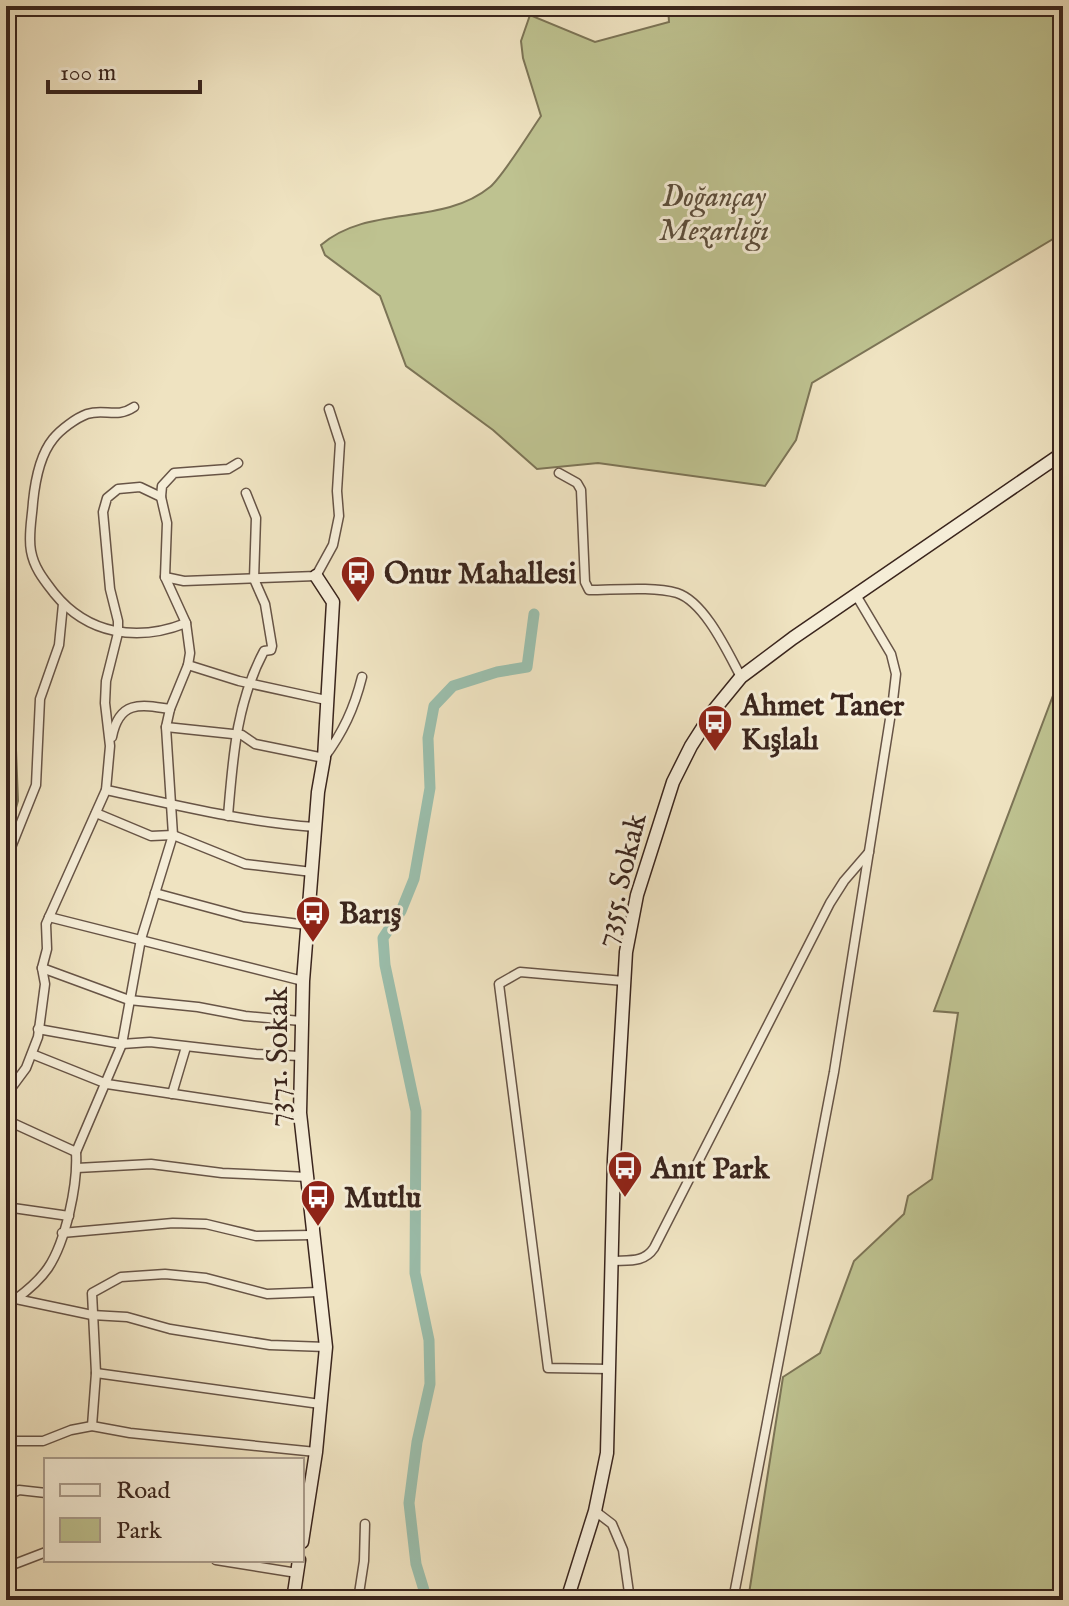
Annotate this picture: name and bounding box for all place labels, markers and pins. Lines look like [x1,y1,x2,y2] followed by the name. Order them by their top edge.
[339,554,377,604] bus stop icon: Onur Mahallesi
[384,556,577,594] place label: Onur Mahallesi
[740,688,905,760] place label: Ahmet Taner Kışlalı
[696,703,734,753] bus stop icon: Ahmet Taner Kışlalı
[294,894,332,944] bus stop icon: Barış
[339,896,401,934] place label: Barış
[606,1149,644,1199] bus stop icon: Anıt Park
[650,1151,770,1189] place label: Anıt Park
[299,1178,337,1228] bus stop icon: Mutlu
[344,1180,422,1218] place label: Mutlu

